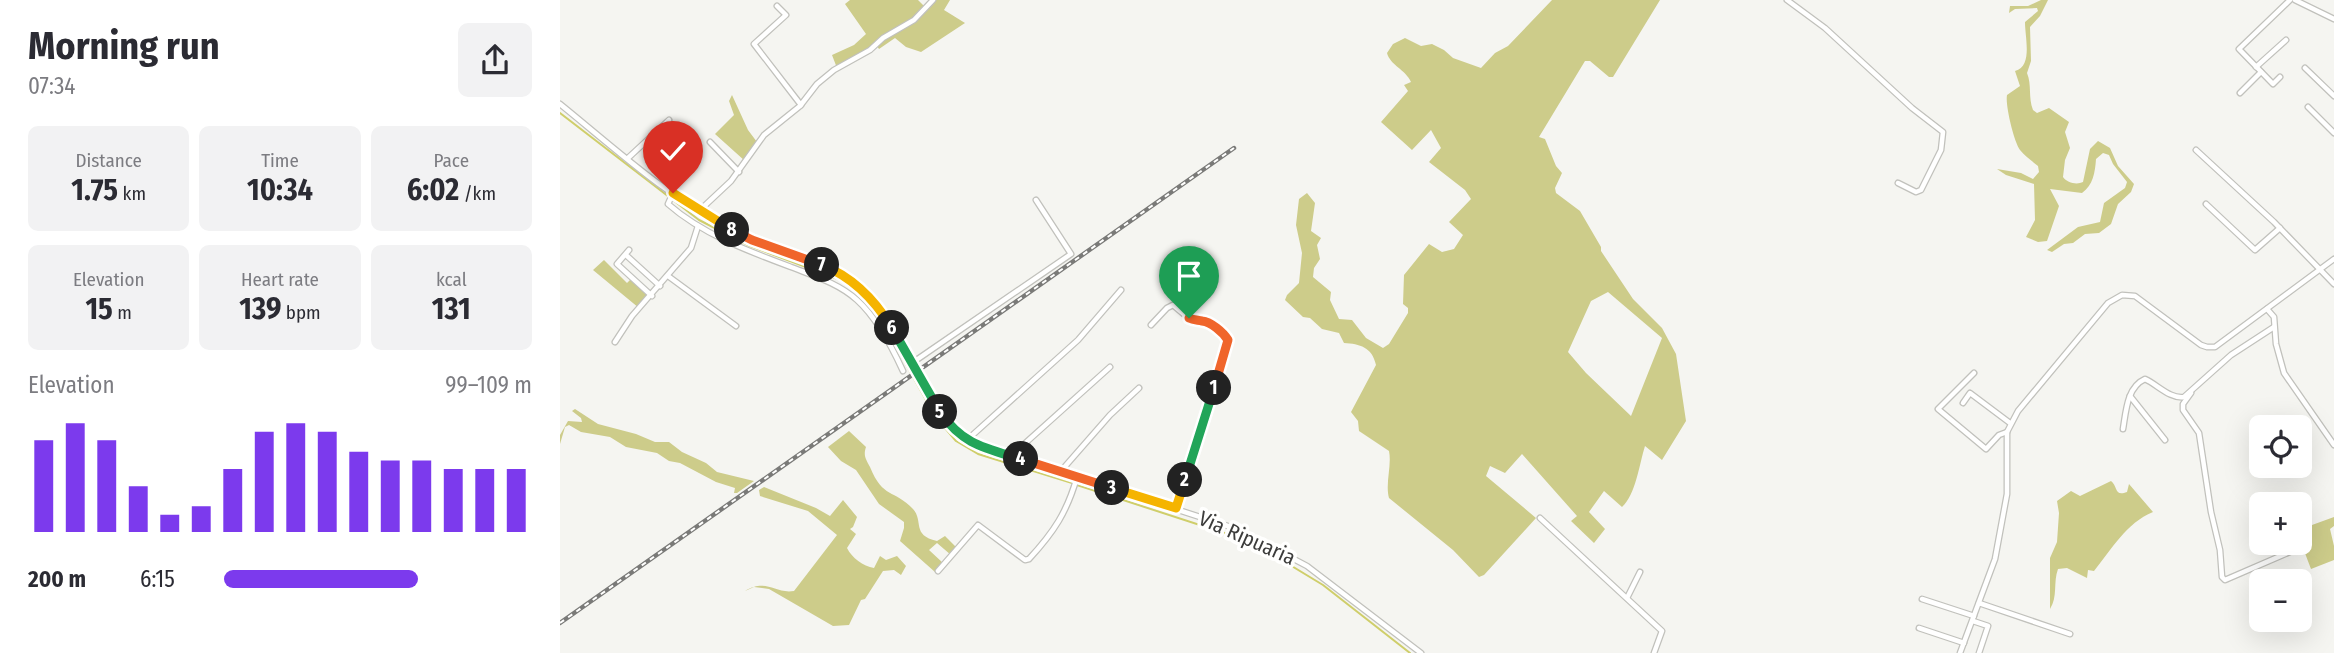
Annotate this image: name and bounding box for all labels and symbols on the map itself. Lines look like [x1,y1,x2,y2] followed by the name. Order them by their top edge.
[643,121,703,193] pin
[714,212,750,247] pin: 8
[1159,246,1219,318] pin
[804,247,840,282] pin: 7
[874,310,910,346] pin: 6
[1196,370,1232,406] pin: 1
[922,394,958,430] pin: 5
[1004,442,1038,476] pin: 4
[1168,462,1202,498] pin: 2
[1094,470,1130,505] pin: 3
[1195,505,1299,571] street label: Via Ripuaria

